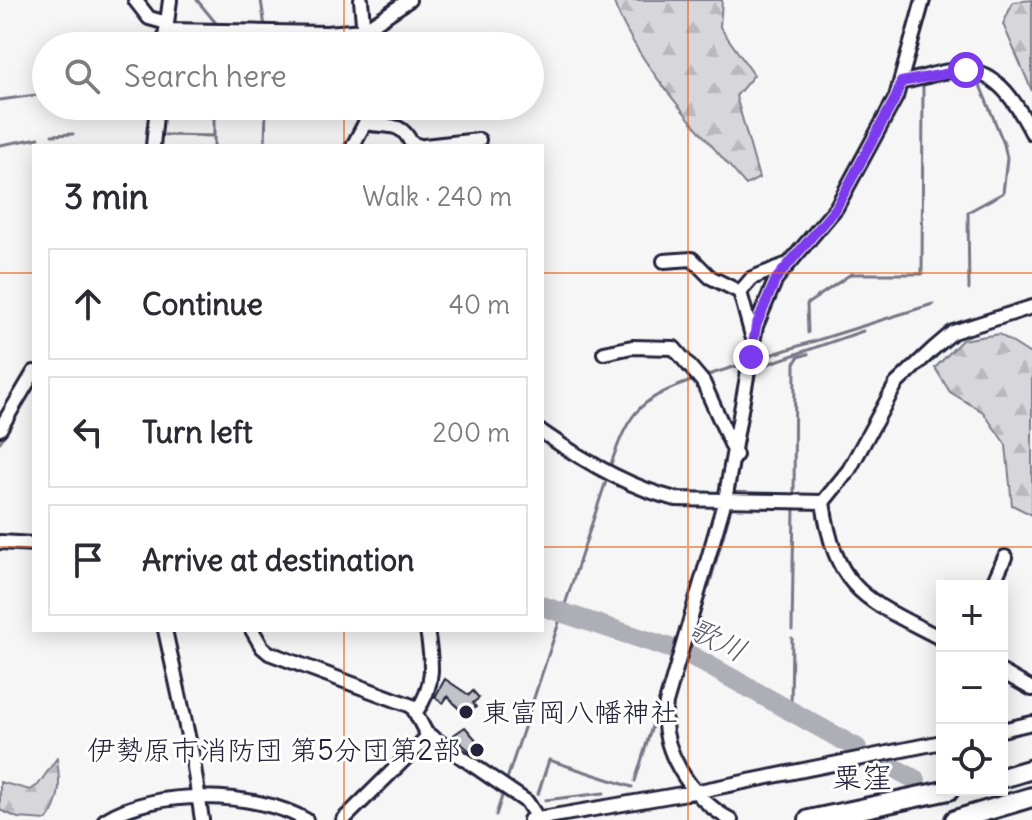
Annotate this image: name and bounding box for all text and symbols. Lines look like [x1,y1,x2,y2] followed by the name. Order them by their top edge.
[32,32,544,120] search box
[948,52,984,88] route start
[60,54,104,98] icon: search
[124,57,287,95] text: Search here
[64,175,149,218] text: 3 min
[362,180,512,213] text: Walk · 240 m
[66,282,110,326] icon: ahead
[142,285,263,323] text: Continue
[449,288,510,321] text: 40 m
[733,339,769,375] route end
[66,410,110,454] icon: left
[142,413,253,451] text: Turn left
[433,416,510,449] text: 200 m
[66,538,110,582] icon: arrive
[142,541,414,579] text: Arrive at destination
[936,580,1008,796] map controls
[936,580,1008,652] button: +
[683,609,753,669] water label: 歌川
[936,652,1008,724] button: −
[482,694,678,730] place label: 東富岡八幡神社
[457,703,475,721] marker: 東富岡八幡神社
[936,724,1008,796] button: locate
[87,732,461,768] place label: 伊勢原市消防団 第5分団第2部
[468,741,486,759] marker: 伊勢原市消防団 第5分団第2部
[832,758,892,796] district label: 粟窪

